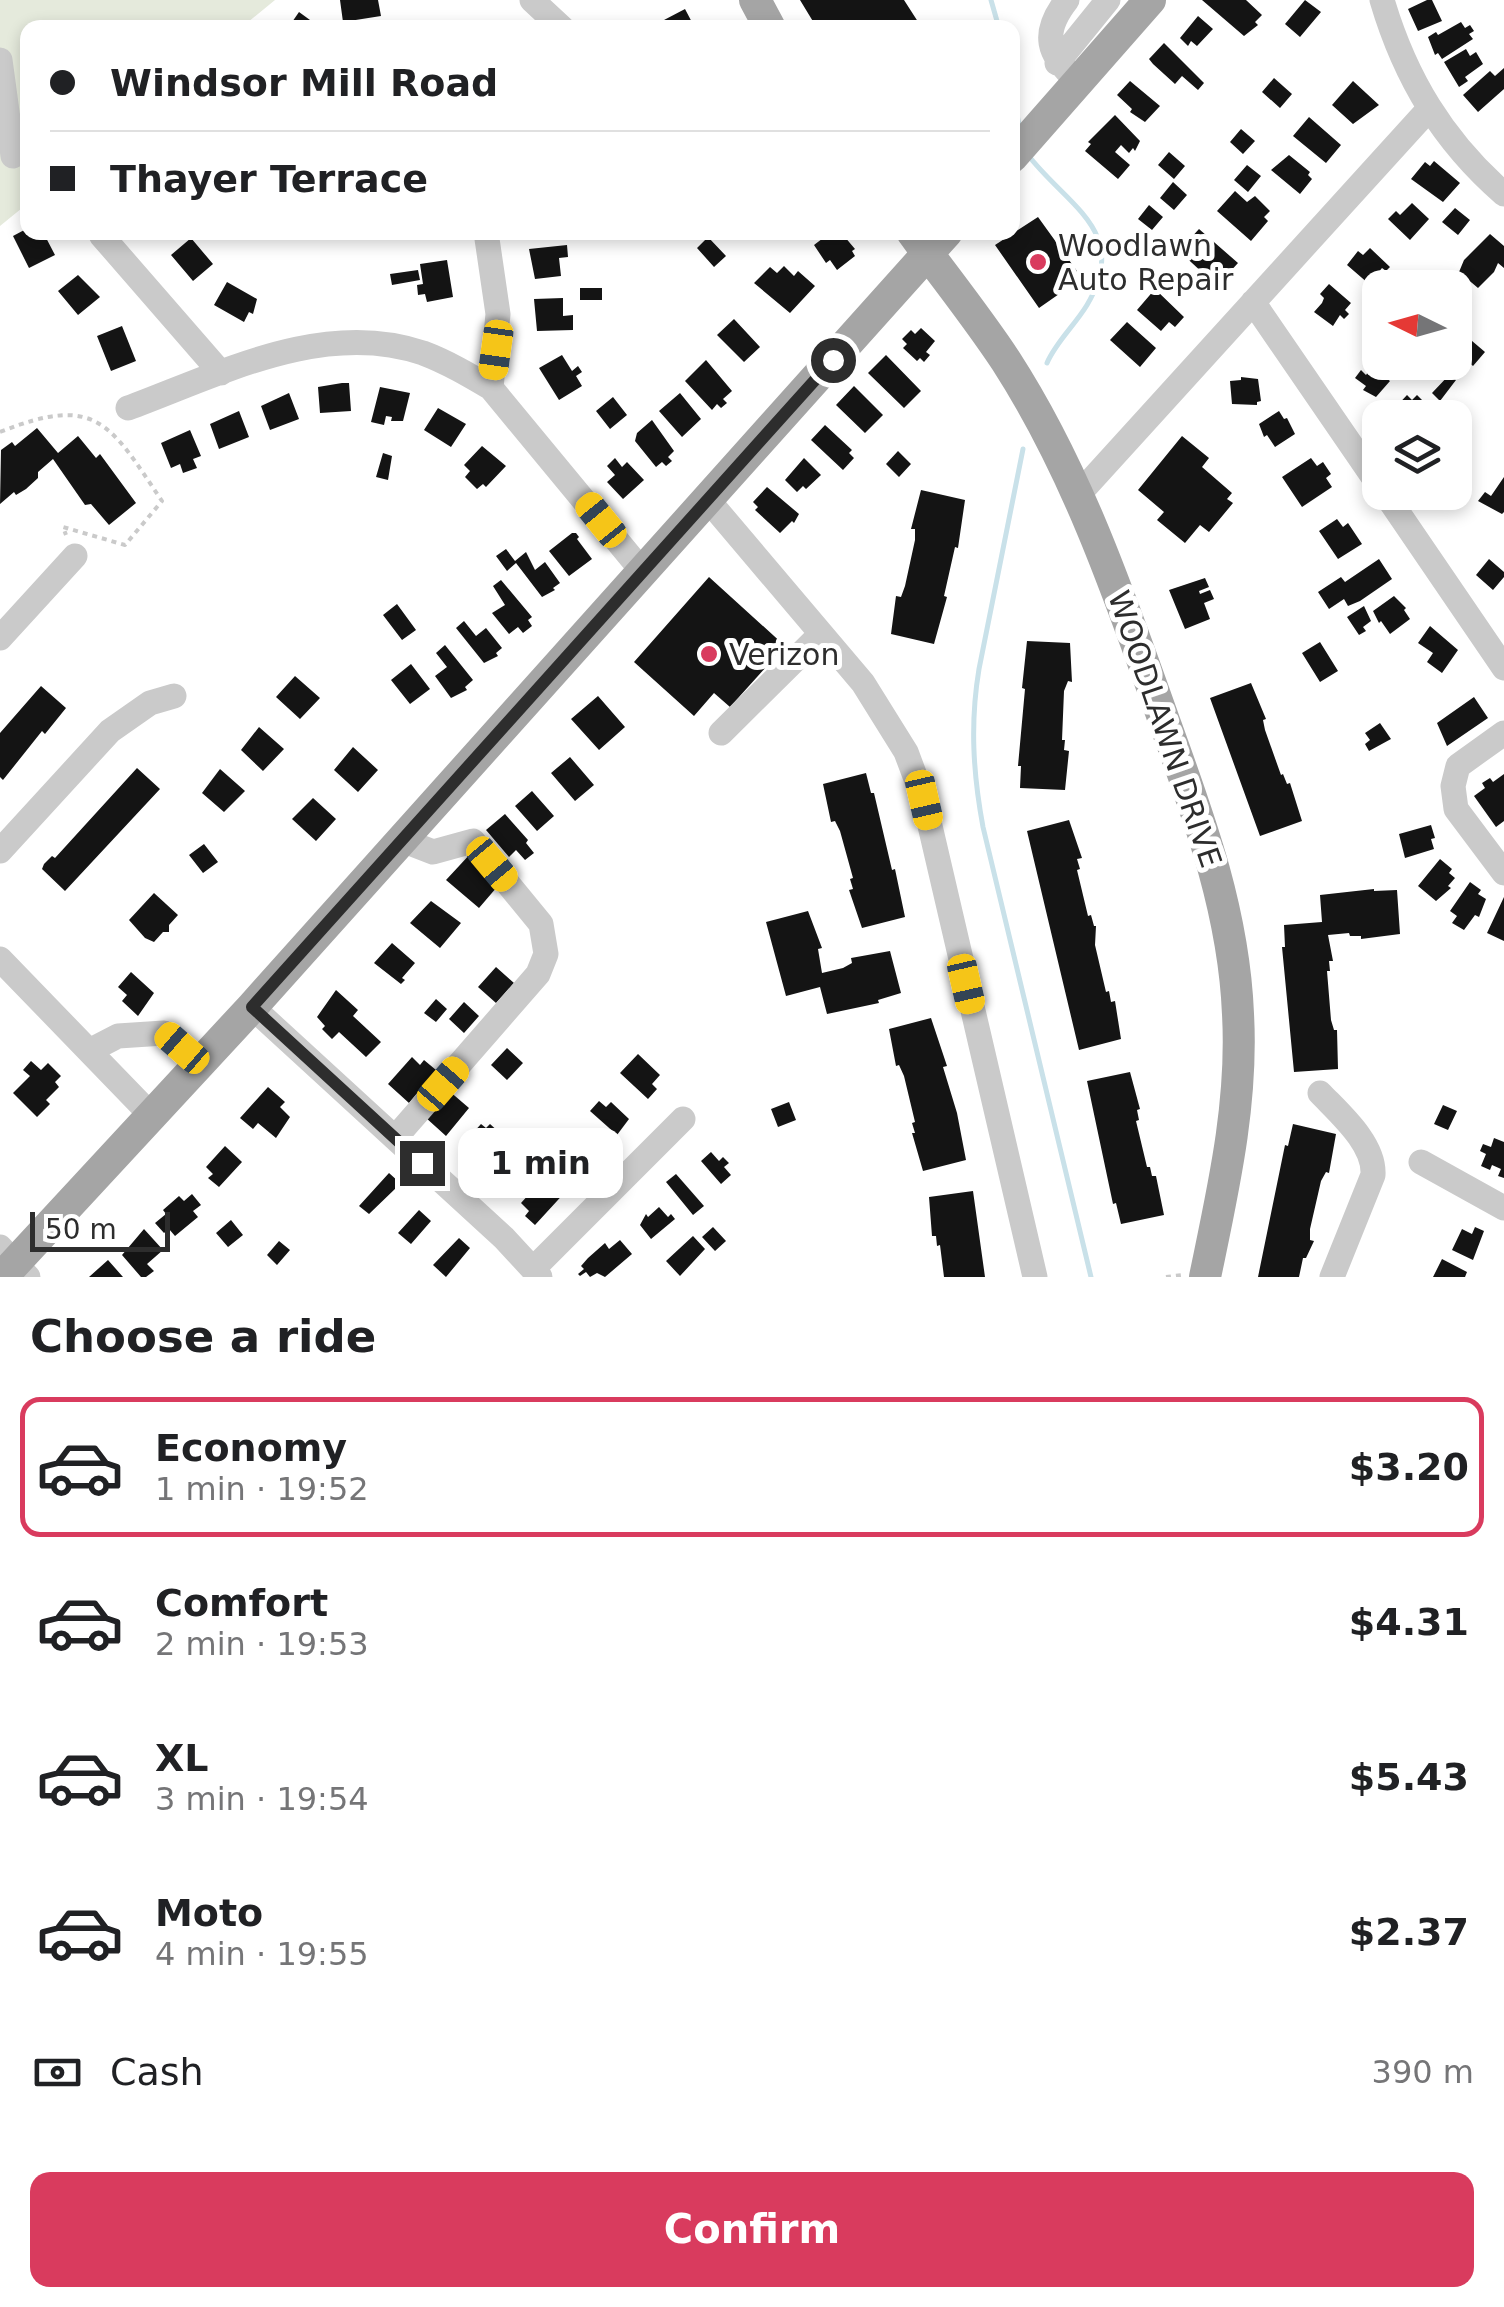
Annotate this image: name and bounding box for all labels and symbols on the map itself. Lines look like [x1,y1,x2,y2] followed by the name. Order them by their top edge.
[1058,228,1234,297] place label: Woodlawn Auto Repair
[1027,251,1049,273] marker: Woodlawn Auto Repair
[1362,270,1472,380] north arrow
[477,318,515,382] car
[811,338,856,383] route start
[570,487,632,553] car
[1101,586,1229,872] street label: WOODLAWN DRIVE
[729,637,839,672] place label: Verizon
[698,643,720,665] marker: Verizon
[903,767,945,833] car
[461,831,523,897] car
[945,951,987,1017] car
[150,1017,214,1079] car
[412,1052,474,1116] car
[457,1128,622,1198] callout: 1 min
[400,1141,445,1186] route end
[30,1207,170,1252] scale bar

